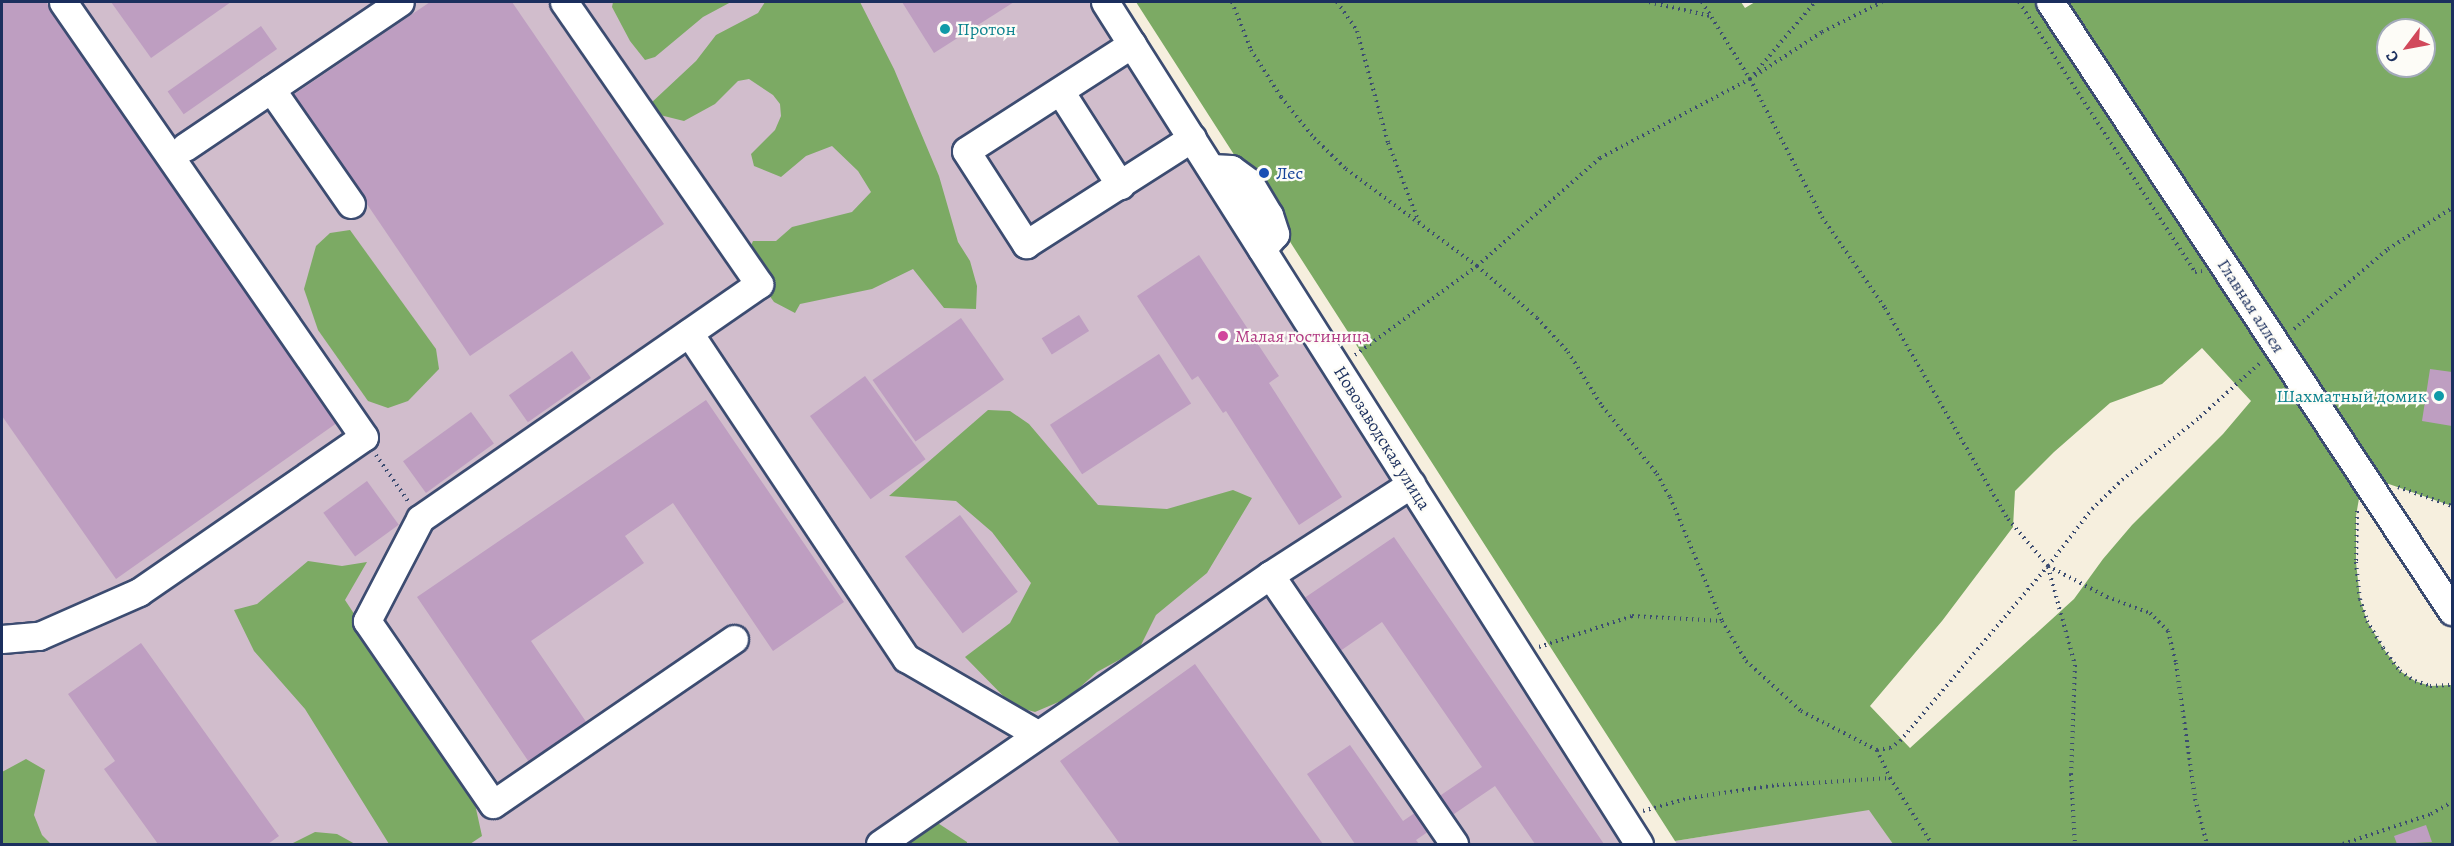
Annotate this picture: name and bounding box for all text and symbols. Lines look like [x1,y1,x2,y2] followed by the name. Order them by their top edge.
[957,18,1016,40] place label: Протон
[2376,18,2436,78] north arrow
[938,22,952,36] marker: Протон
[2380,46,2404,66] text: С
[1276,162,1303,184] place label: Лес
[1257,166,1271,180] marker: Лес
[2213,255,2289,357] street label: Главная аллея
[1235,325,1370,347] place label: Малая гостиница
[1216,329,1230,343] marker: Малая гостиница
[1329,362,1435,514] street label: Новозаводская улица
[2276,385,2427,407] place label: Шахматный домик
[2432,389,2446,403] marker: Шахматный домик

